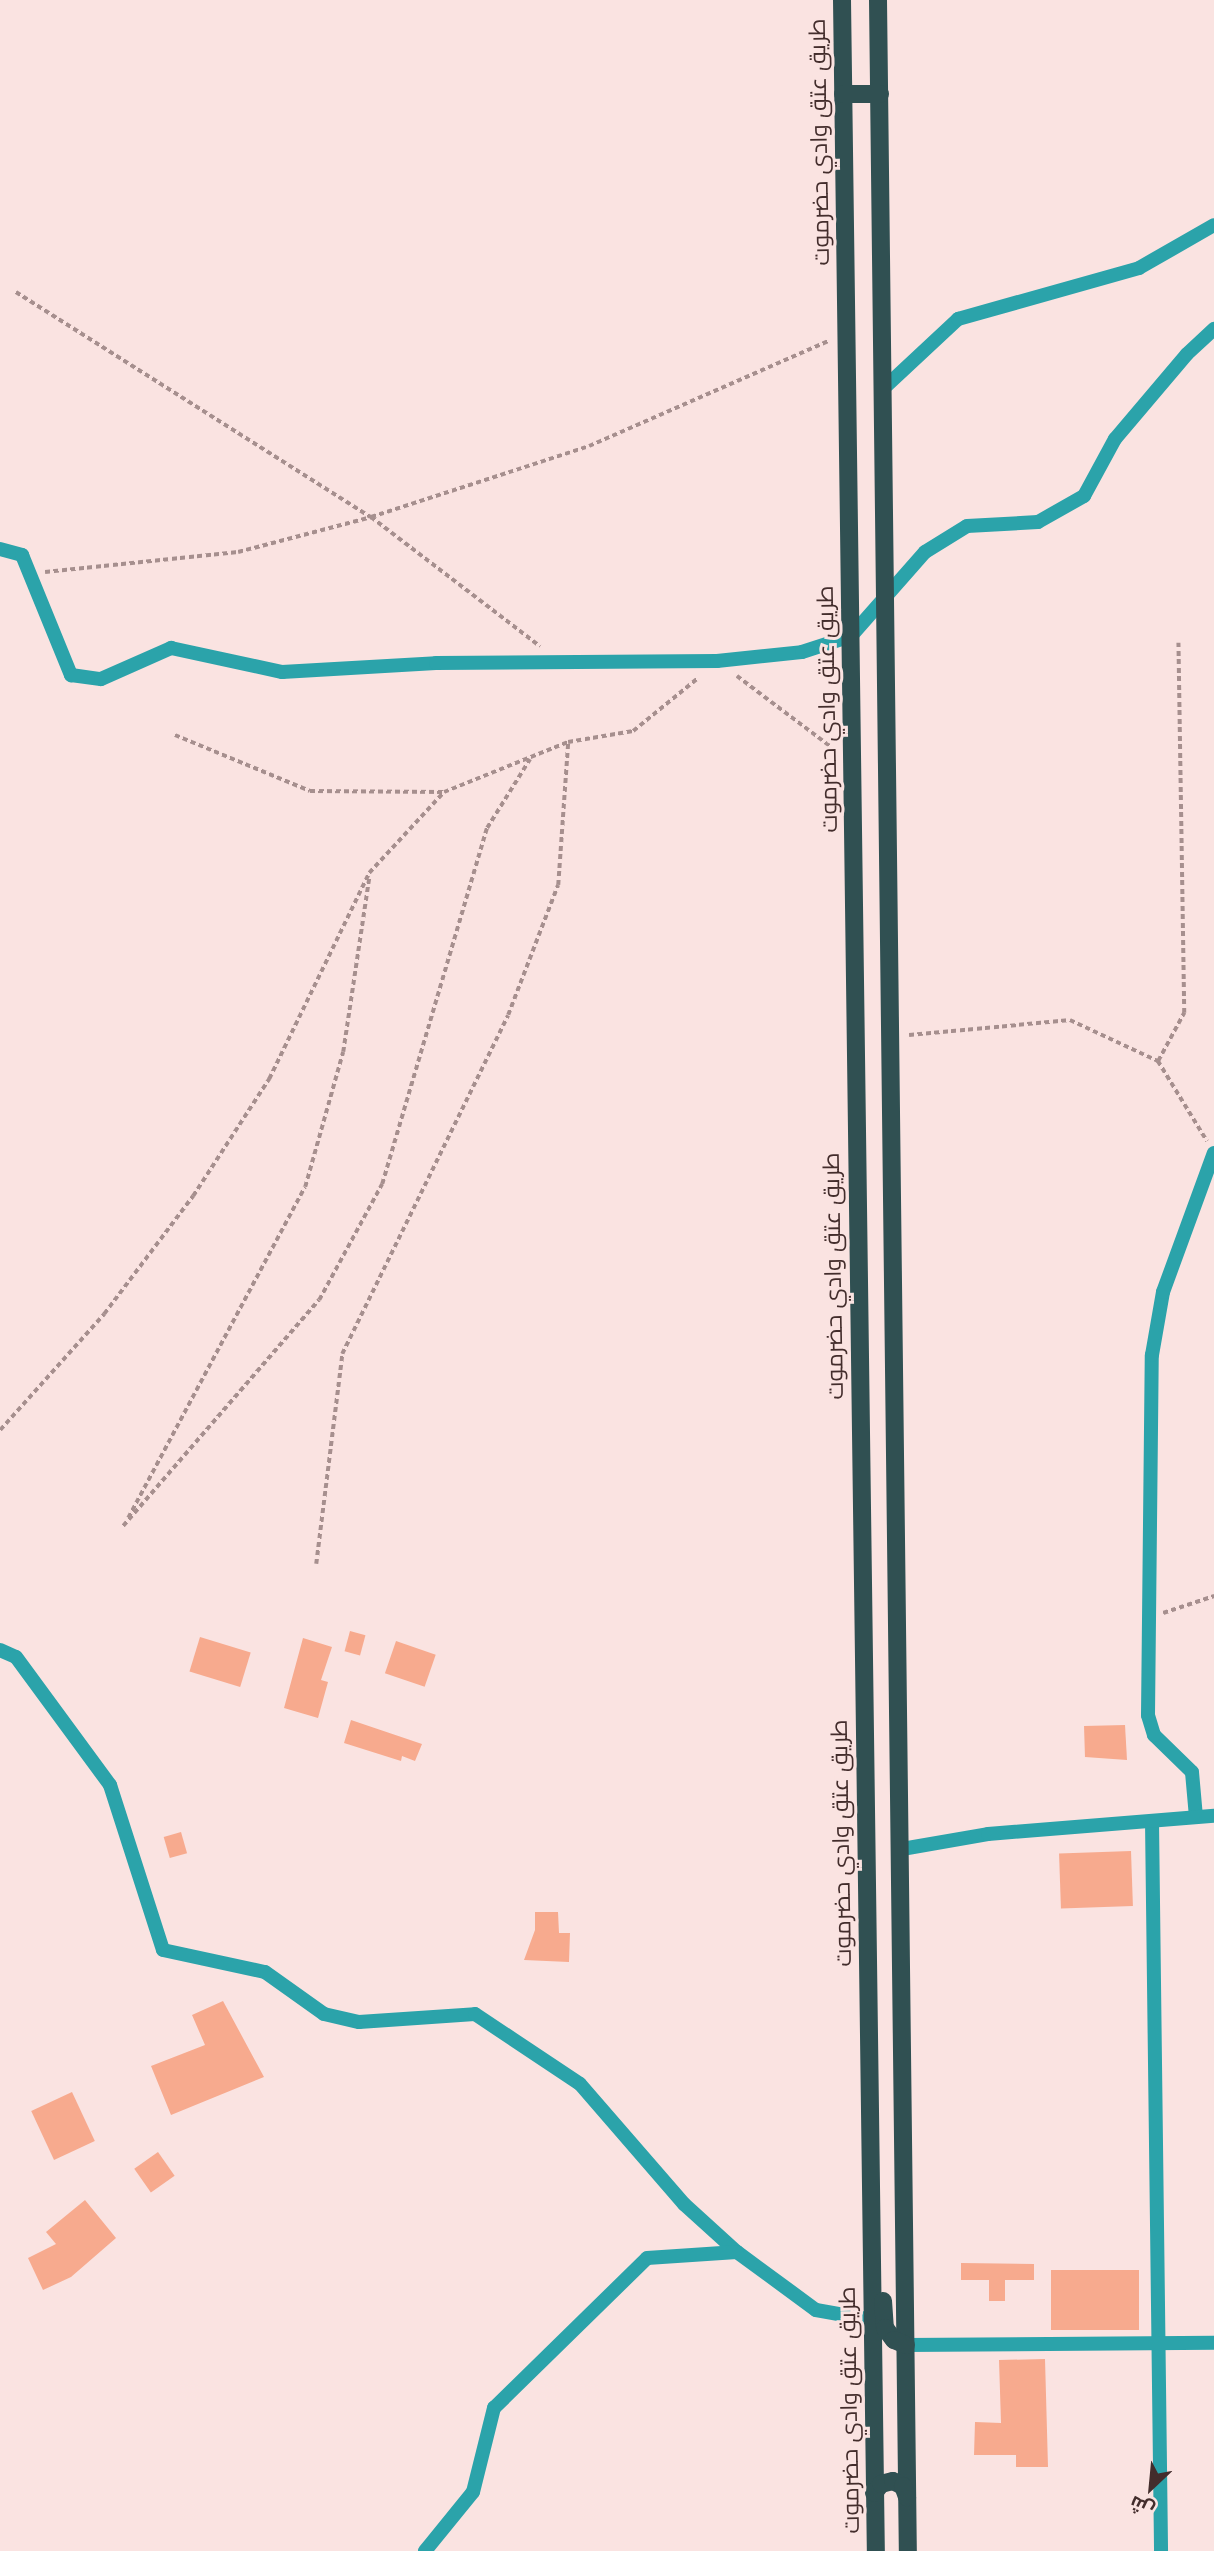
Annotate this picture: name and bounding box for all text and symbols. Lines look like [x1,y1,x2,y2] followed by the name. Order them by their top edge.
[803,18,835,266] street label: طريق عتق وادي حضرموت
[811,585,843,833] street label: طريق عتق وادي حضرموت
[817,1152,849,1400] street label: طريق عتق وادي حضرموت
[825,1719,857,1967] street label: طريق عتق وادي حضرموت
[833,2286,865,2534] street label: طريق عتق وادي حضرموت
[1116,2453,1186,2523] north arrow
[1126,2491,1158,2523] text: ش

